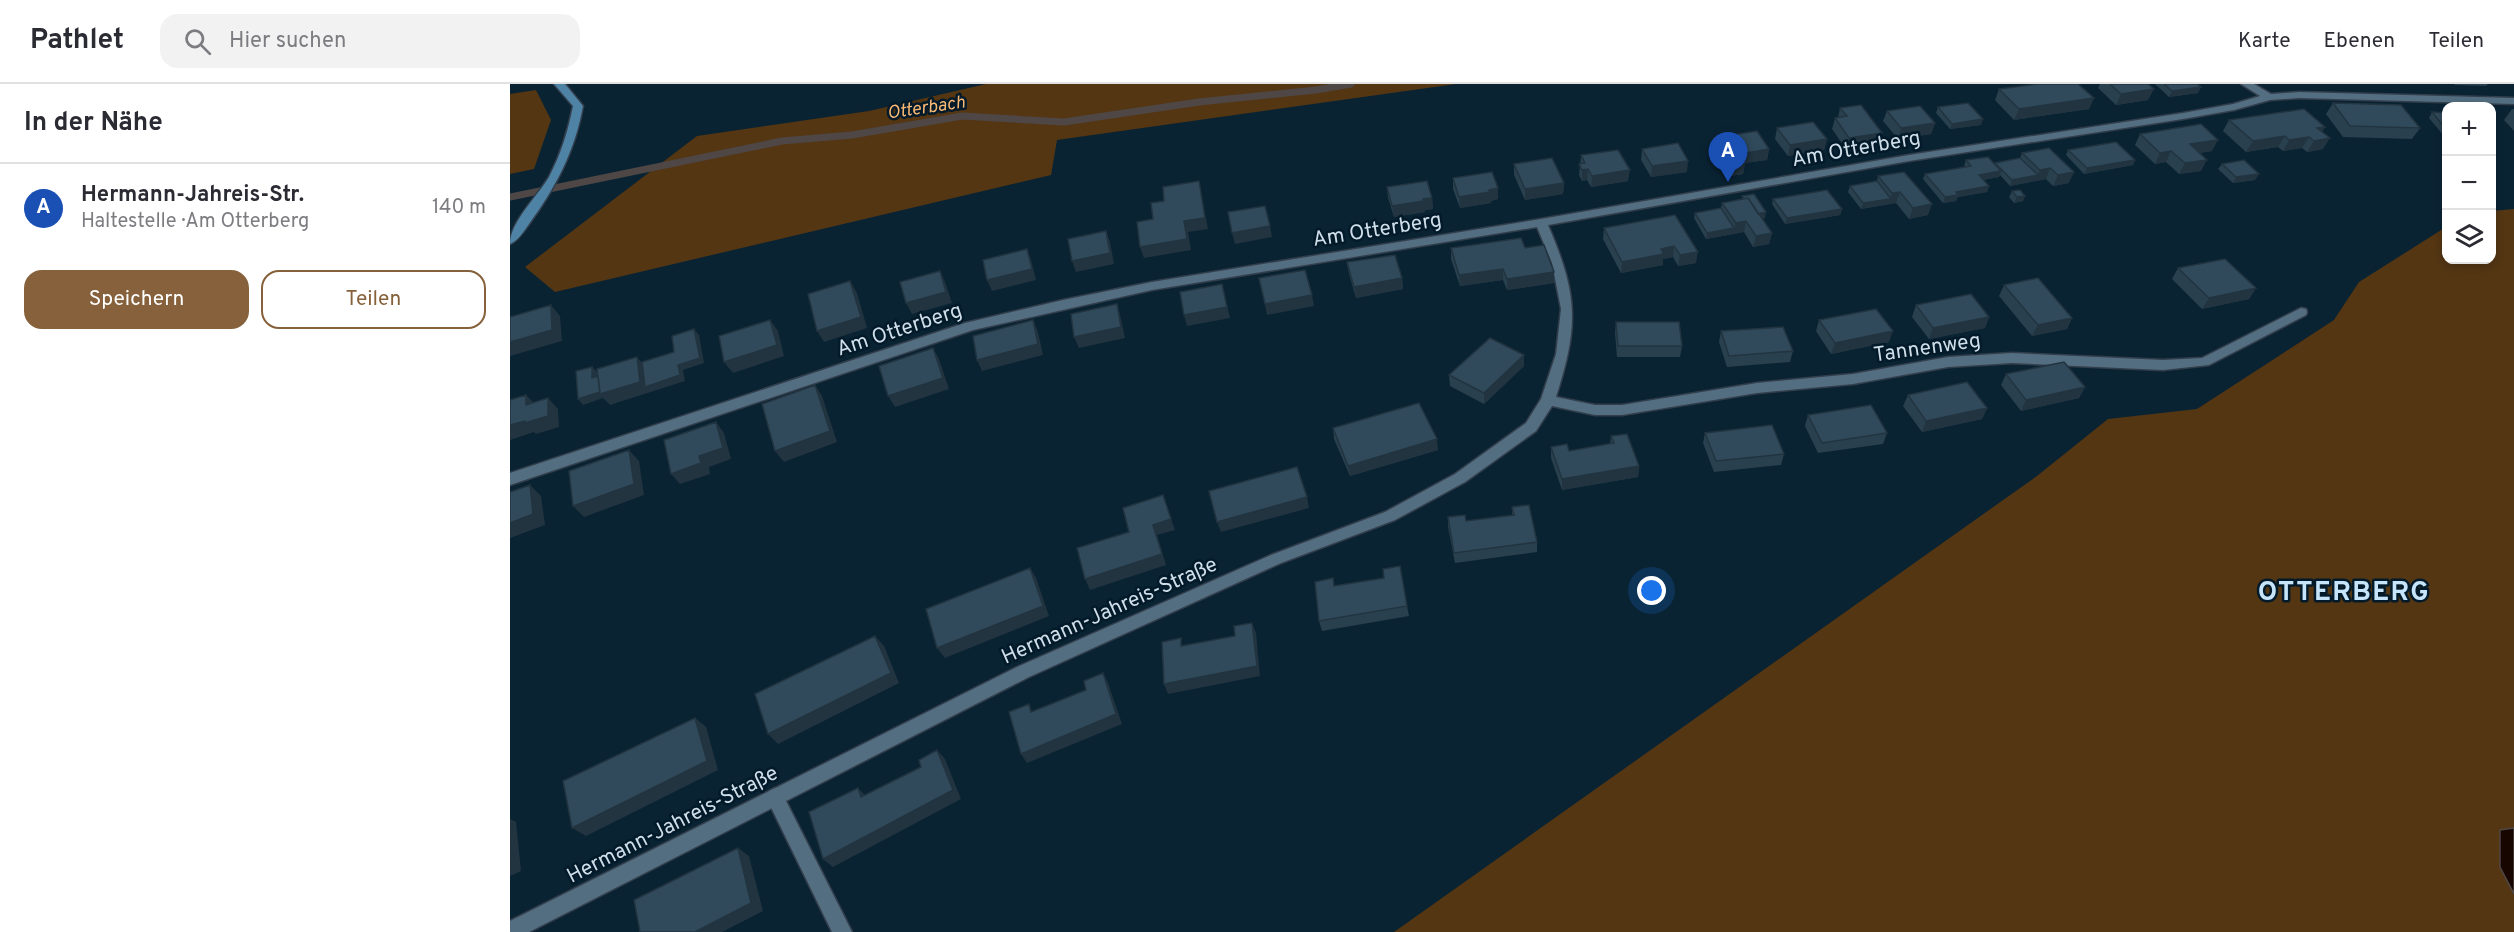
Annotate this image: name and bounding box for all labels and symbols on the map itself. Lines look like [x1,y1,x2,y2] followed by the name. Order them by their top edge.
[886,92,967,125] water label: Otterbach
[1790,125,1923,174] street label: Am Otterberg
[1708,132,1748,182] pin: A
[1311,207,1444,254] street label: Am Otterberg
[833,297,966,363] street label: Am Otterberg
[1872,328,1982,369] street label: Tannenweg
[997,552,1222,671] street label: Hermann-Jahreis-Straße
[1637,576,1666,605] your location
[2258,576,2430,610] district label: OTTERBERG
[563,760,783,890] street label: Hermann-Jahreis-Straße

